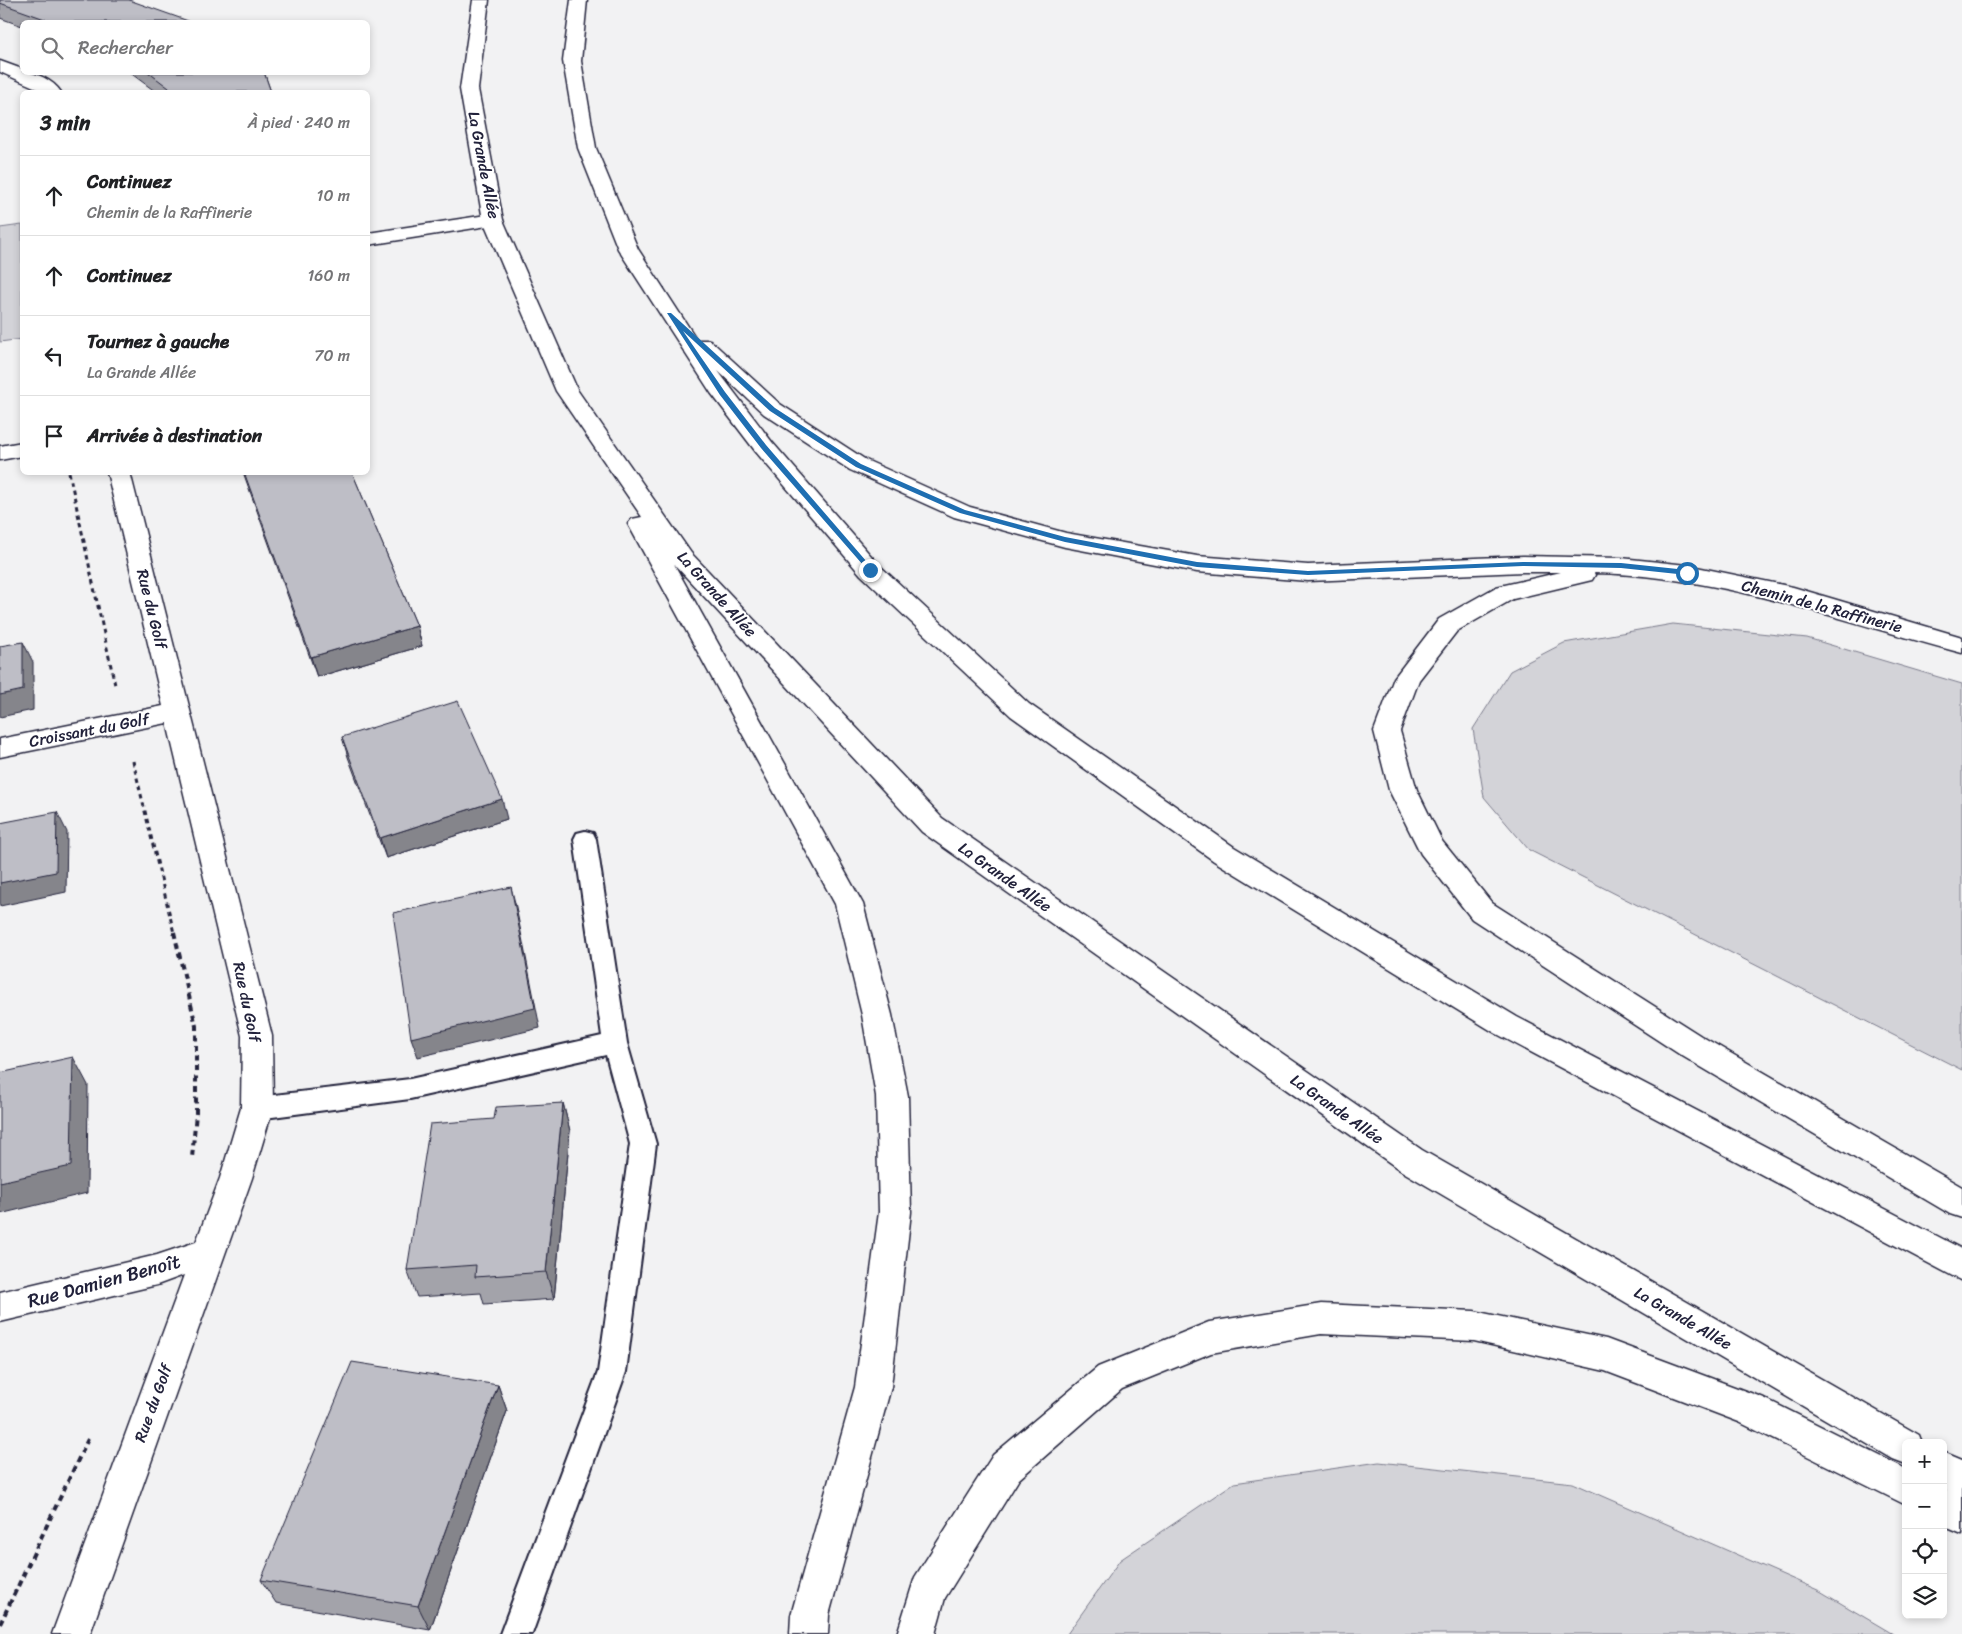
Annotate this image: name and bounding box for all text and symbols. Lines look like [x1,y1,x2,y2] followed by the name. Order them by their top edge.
[20,20,370,75] search box
[78,31,173,64] text: Rechercher
[38,34,66,62] icon: search
[40,104,90,142] text: 3 min
[247,108,350,137] text: À pied · 240 m
[459,109,509,221] street label: La Grande Allée
[87,165,172,198] text: Continuez
[317,181,350,210] text: 10 m
[40,182,68,210] icon: ahead
[87,198,252,227] text: Chemin de la Raffinerie
[87,259,172,292] text: Continuez
[307,261,350,290] text: 160 m
[40,262,68,290] icon: ahead
[87,325,229,358] text: Tournez à gauche
[314,341,350,370] text: 70 m
[40,342,68,370] icon: left
[87,358,196,387] text: La Grande Allée
[87,419,262,452] text: Arrivée à destination
[40,422,68,450] icon: arrive
[670,544,764,644] street label: La Grande Allée
[859,559,882,582] route end
[1676,562,1699,585] route start
[128,566,176,654] street label: Rue du Golf
[1738,571,1906,641] street label: Chemin de la Raffinerie
[27,704,153,756] street label: Croissant du Golf
[952,834,1058,920] street label: La Grande Allée
[224,959,270,1047] street label: Rue du Golf
[1284,1066,1390,1152] street label: La Grande Allée
[24,1245,184,1317] street label: Rue Damien Benoît
[1628,1278,1738,1358] street label: La Grande Allée
[125,1358,181,1446] street label: Rue du Golf
[1902,1439,1947,1619] map controls
[1902,1439,1947,1484] button: +
[1902,1484,1947,1529] button: −
[1902,1529,1947,1574] button: locate
[1902,1574,1947,1619] button: layers

